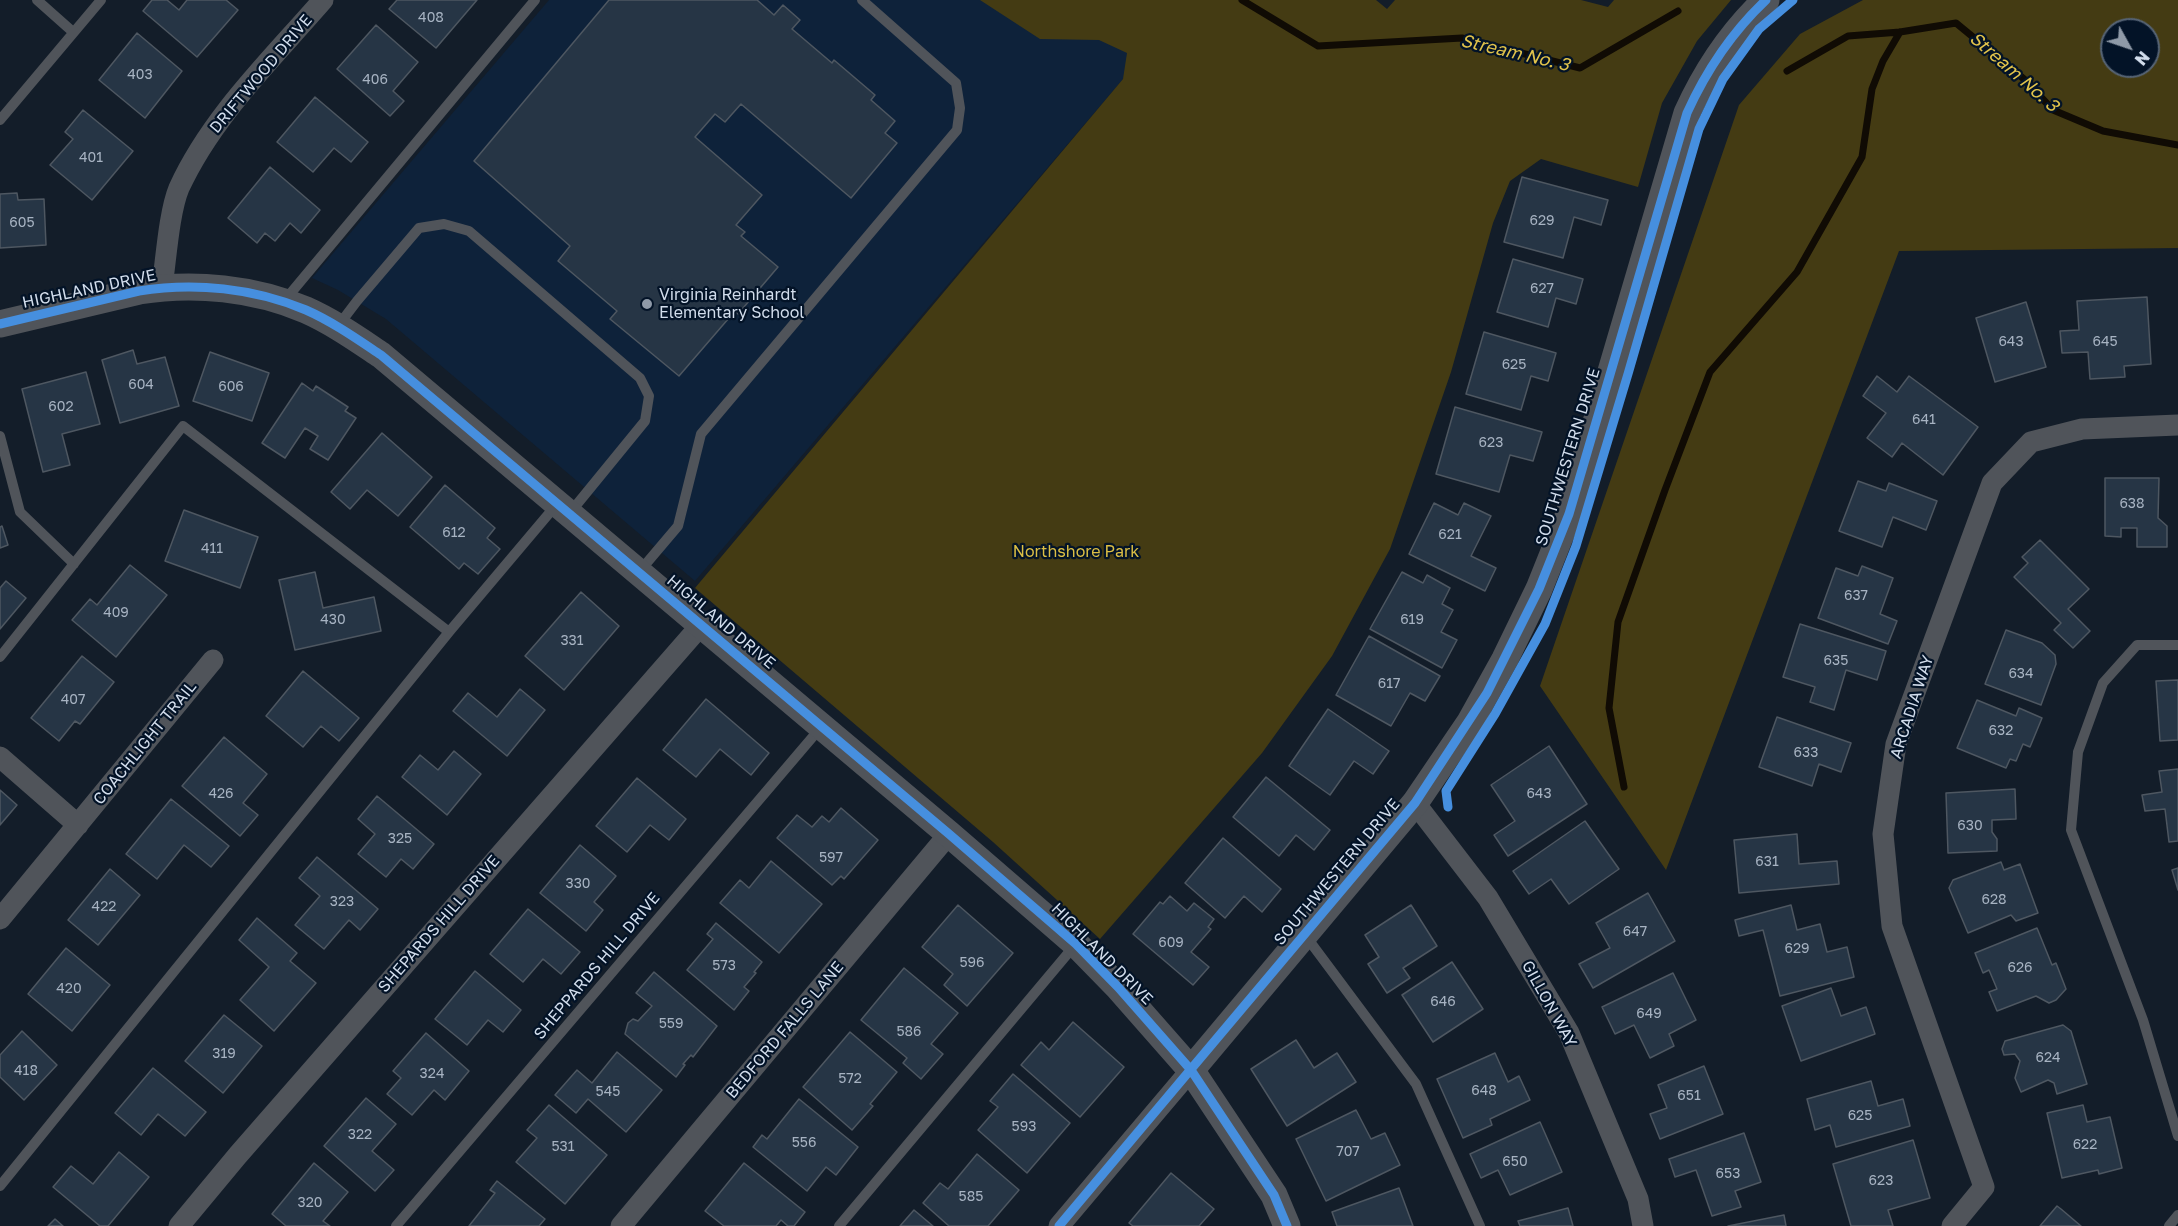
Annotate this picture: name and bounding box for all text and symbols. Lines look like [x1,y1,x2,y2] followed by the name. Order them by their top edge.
[418,10,444,26] house number: 408
[206,11,316,137] street label: DRIFTWOOD DRIVE
[2100,18,2160,78] north arrow
[1965,28,2063,116] water label: Stream No. 3
[1459,30,1571,76] water label: Stream No. 3
[2131,47,2154,69] text: N
[127,67,153,83] house number: 403
[362,72,388,88] house number: 406
[79,150,103,166] house number: 401
[1529,213,1555,229] house number: 629
[9,215,35,231] house number: 605
[21,265,157,313] street label: HIGHLAND DRIVE
[1530,281,1554,297] house number: 627
[659,285,804,323] place label: Virginia Reinhardt Elementary School
[640,297,654,311] marker: Virginia Reinhardt Elementary School
[1998,334,2024,350] house number: 643
[2092,334,2118,350] house number: 645
[1502,357,1526,373] house number: 625
[1532,366,1604,548] street label: SOUTHWESTERN DRIVE
[128,377,154,393] house number: 604
[218,379,244,395] house number: 606
[48,399,74,415] house number: 602
[1912,412,1936,428] house number: 641
[1479,435,1503,451] house number: 623
[2119,496,2145,512] house number: 638
[442,525,466,541] house number: 612
[1438,527,1462,543] house number: 621
[201,541,223,557] house number: 411
[1013,542,1139,562] park label: Northshore Park
[663,571,779,673] street label: HIGHLAND DRIVE
[1844,588,1868,604] house number: 637
[103,605,129,621] house number: 409
[320,612,346,628] house number: 430
[1400,612,1424,628] house number: 619
[560,633,584,649] house number: 331
[1824,653,1848,669] house number: 635
[1886,653,1938,761] street label: ARCADIA WAY
[2008,666,2034,682] house number: 634
[1378,676,1400,692] house number: 617
[89,678,201,808] street label: COACHLIGHT TRAIL
[61,692,85,708] house number: 407
[1989,723,2013,739] house number: 632
[1794,745,1818,761] house number: 633
[208,786,234,802] house number: 426
[1526,786,1552,802] house number: 643
[1270,795,1404,949] street label: SOUTHWESTERN DRIVE
[1957,818,1983,834] house number: 630
[388,831,412,847] house number: 325
[819,850,843,866] house number: 597
[374,852,504,996] street label: SHEPARDS HILL DRIVE
[1755,854,1779,870] house number: 631
[565,876,591,892] house number: 330
[530,889,664,1043] street label: SHEPPARDS HILL DRIVE
[1981,892,2007,908] house number: 628
[330,894,354,910] house number: 323
[92,899,116,915] house number: 422
[1047,899,1157,1009] street label: HIGHLAND DRIVE
[1623,924,1647,940] house number: 647
[1158,935,1184,951] house number: 609
[1784,941,1810,957] house number: 629
[959,955,985,971] house number: 596
[712,958,736,974] house number: 573
[722,958,848,1102] street label: BEDFORD FALLS LANE
[1517,958,1581,1050] street label: GILLON WAY
[2007,960,2033,976] house number: 626
[56,981,82,997] house number: 420
[1430,994,1456,1010] house number: 646
[1636,1006,1662,1022] house number: 649
[659,1016,683,1032] house number: 559
[896,1024,922,1040] house number: 586
[212,1046,236,1062] house number: 319
[2035,1050,2061,1066] house number: 624
[14,1063,38,1079] house number: 418
[420,1066,444,1082] house number: 324
[838,1071,862,1087] house number: 572
[1471,1083,1497,1099] house number: 648
[596,1084,620,1100] house number: 545
[1677,1088,1701,1104] house number: 651
[1848,1108,1872,1124] house number: 625
[1012,1119,1036,1135] house number: 593
[348,1127,372,1143] house number: 322
[792,1135,816,1151] house number: 556
[2073,1137,2097,1153] house number: 622
[551,1139,575,1155] house number: 531
[1336,1144,1360,1160] house number: 707
[1502,1154,1528,1170] house number: 650
[1716,1166,1740,1182] house number: 653
[1869,1173,1893,1189] house number: 623
[959,1189,983,1205] house number: 585
[298,1195,322,1211] house number: 320

